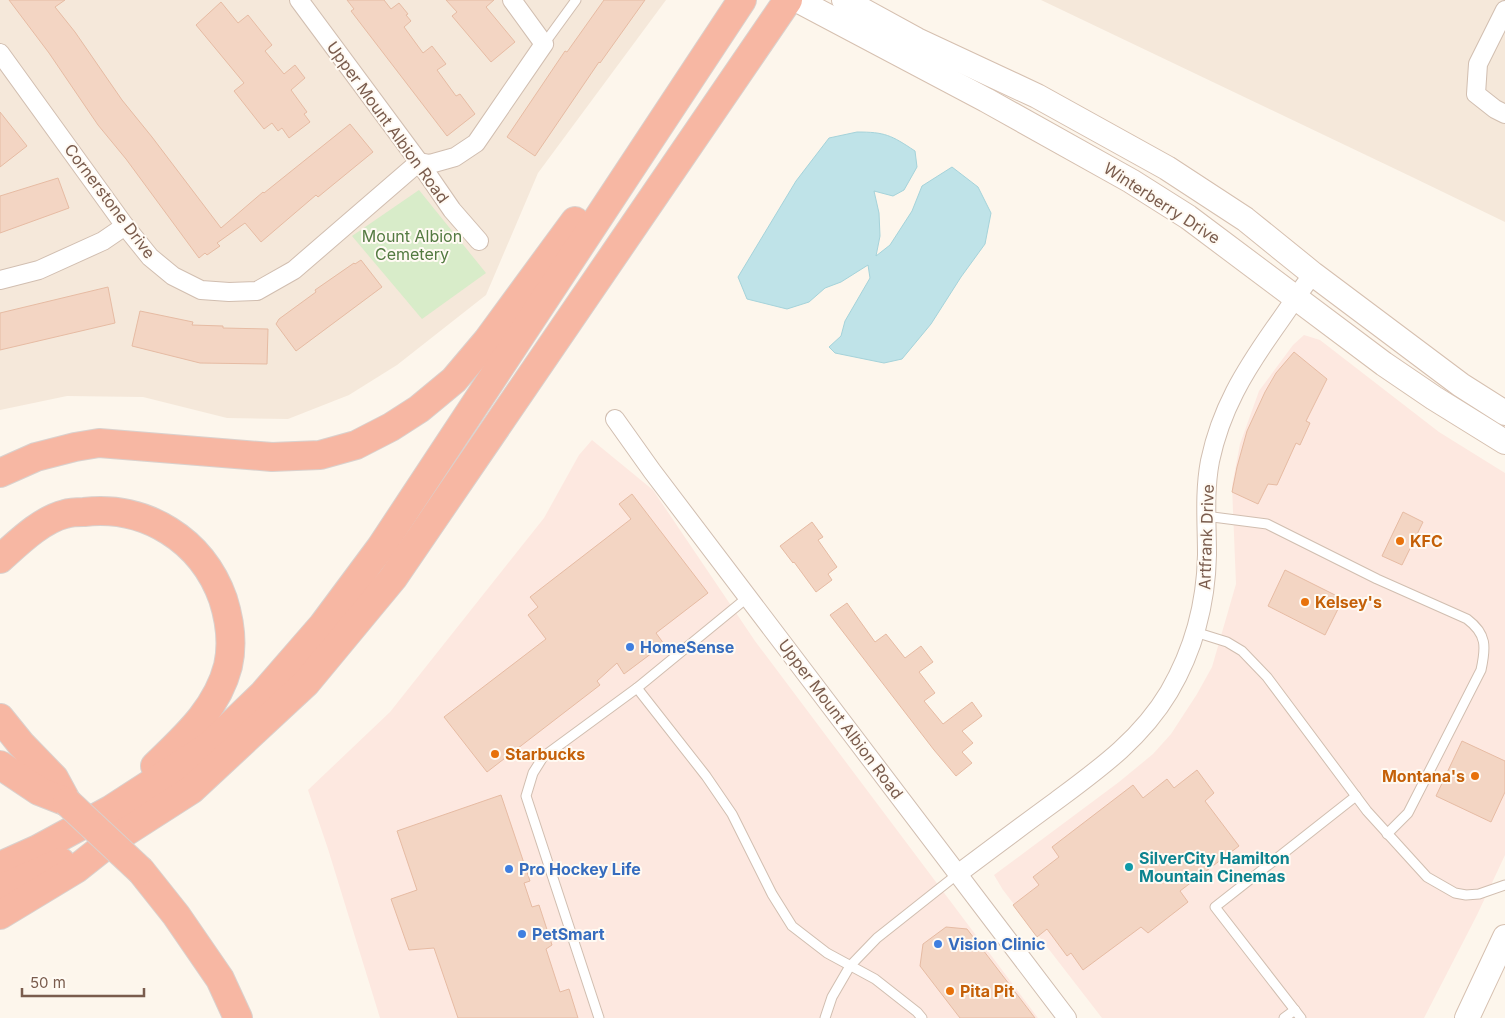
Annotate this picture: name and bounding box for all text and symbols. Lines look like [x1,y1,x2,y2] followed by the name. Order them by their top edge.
[323,37,453,207] street label: Upper Mount Albion Road
[60,140,160,262] street label: Cornerstone Drive
[1100,158,1224,248] street label: Winterberry Drive
[362,226,462,264] park label: Mount Albion Cemetery
[1194,484,1218,590] street label: Artfrank Drive
[1410,531,1443,551] place label: KFC
[1394,535,1406,547] marker: KFC
[1315,592,1382,612] place label: Kelsey's
[1299,596,1311,608] marker: Kelsey's
[774,635,908,803] street label: Upper Mount Albion Road
[640,637,734,657] place label: HomeSense
[624,641,636,653] marker: HomeSense
[505,744,585,764] place label: Starbucks
[489,748,501,760] marker: Starbucks
[1382,766,1465,786] place label: Montana's
[1469,770,1481,782] marker: Montana's
[1139,848,1290,886] place label: SilverCity Hamilton Mountain Cinemas
[519,859,641,879] place label: Pro Hockey Life
[1123,861,1135,873] marker: SilverCity Hamilton Mountain Cinemas
[503,863,515,875] marker: Pro Hockey Life
[532,924,605,944] place label: PetSmart
[516,928,528,940] marker: PetSmart
[948,934,1045,954] place label: Vision Clinic
[932,938,944,950] marker: Vision Clinic
[22,966,145,998] scale bar
[30,973,66,992] text: 50 m
[960,981,1014,1001] place label: Pita Pit
[944,985,956,997] marker: Pita Pit

